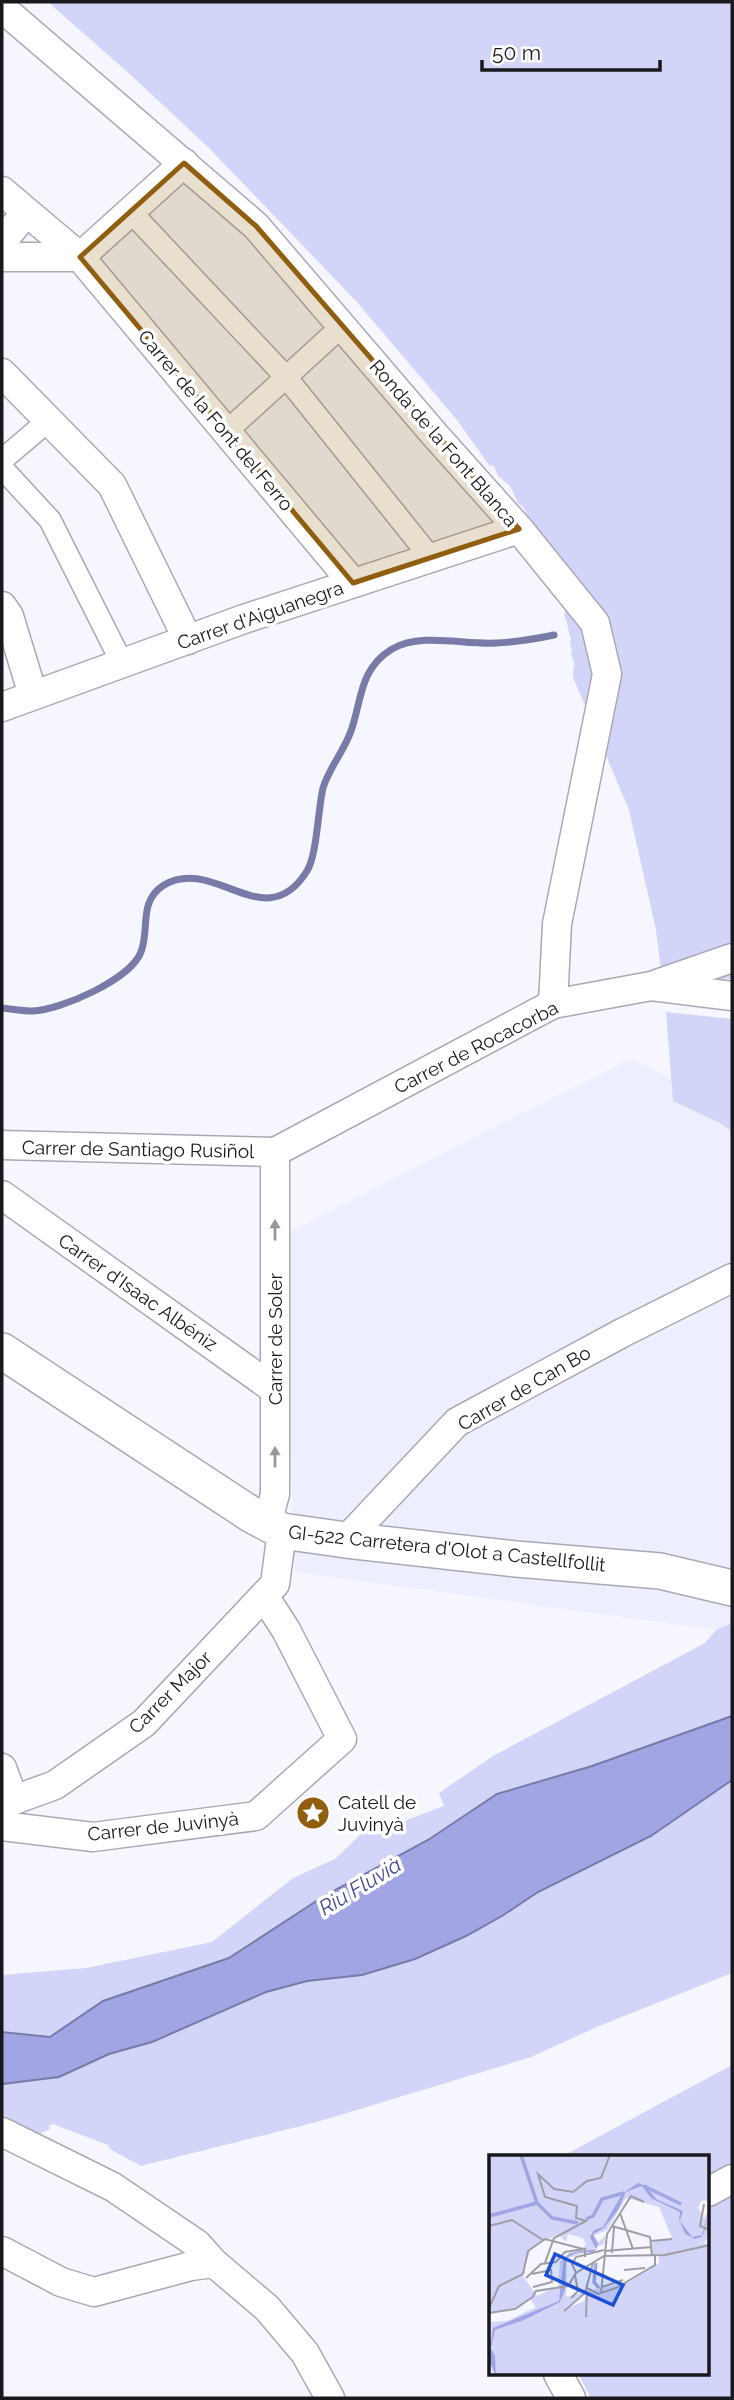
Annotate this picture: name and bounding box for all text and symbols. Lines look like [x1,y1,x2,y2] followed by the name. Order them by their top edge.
[482,28,660,72] scale bar
[492,40,541,65] text: 50 m
[134,325,298,515] street label: Carrer de la Font del Ferro
[366,355,522,531] street label: Ronda de la Font Blanca
[174,576,346,654] street label: Carrer d'Aiguanegra
[390,996,562,1098] street label: Carrer de Rocacorba
[22,1136,255,1162] street label: Carrer de Santiago Rusiñol
[269,1219,281,1241] one-way arrow
[54,1229,222,1355] street label: Carrer d'Isaac Albéniz
[264,1273,286,1405] street label: Carrer de Soler
[454,1341,594,1435] street label: Carrer de Can Bo
[269,1446,281,1468] one-way arrow
[287,1520,607,1576] street label: GI-522 Carretera d'Olot a Castellfollit
[124,1646,216,1738] street label: Carrer Major
[338,1791,416,1835] place label: Catell de Juvinyà
[294,1794,332,1832] place icon: Catell de Juvinyà
[86,1807,240,1845] street label: Carrer de Juvinyà
[314,1852,406,1920] water label: Riu Fluvià
[489,2155,710,2376] inset map

